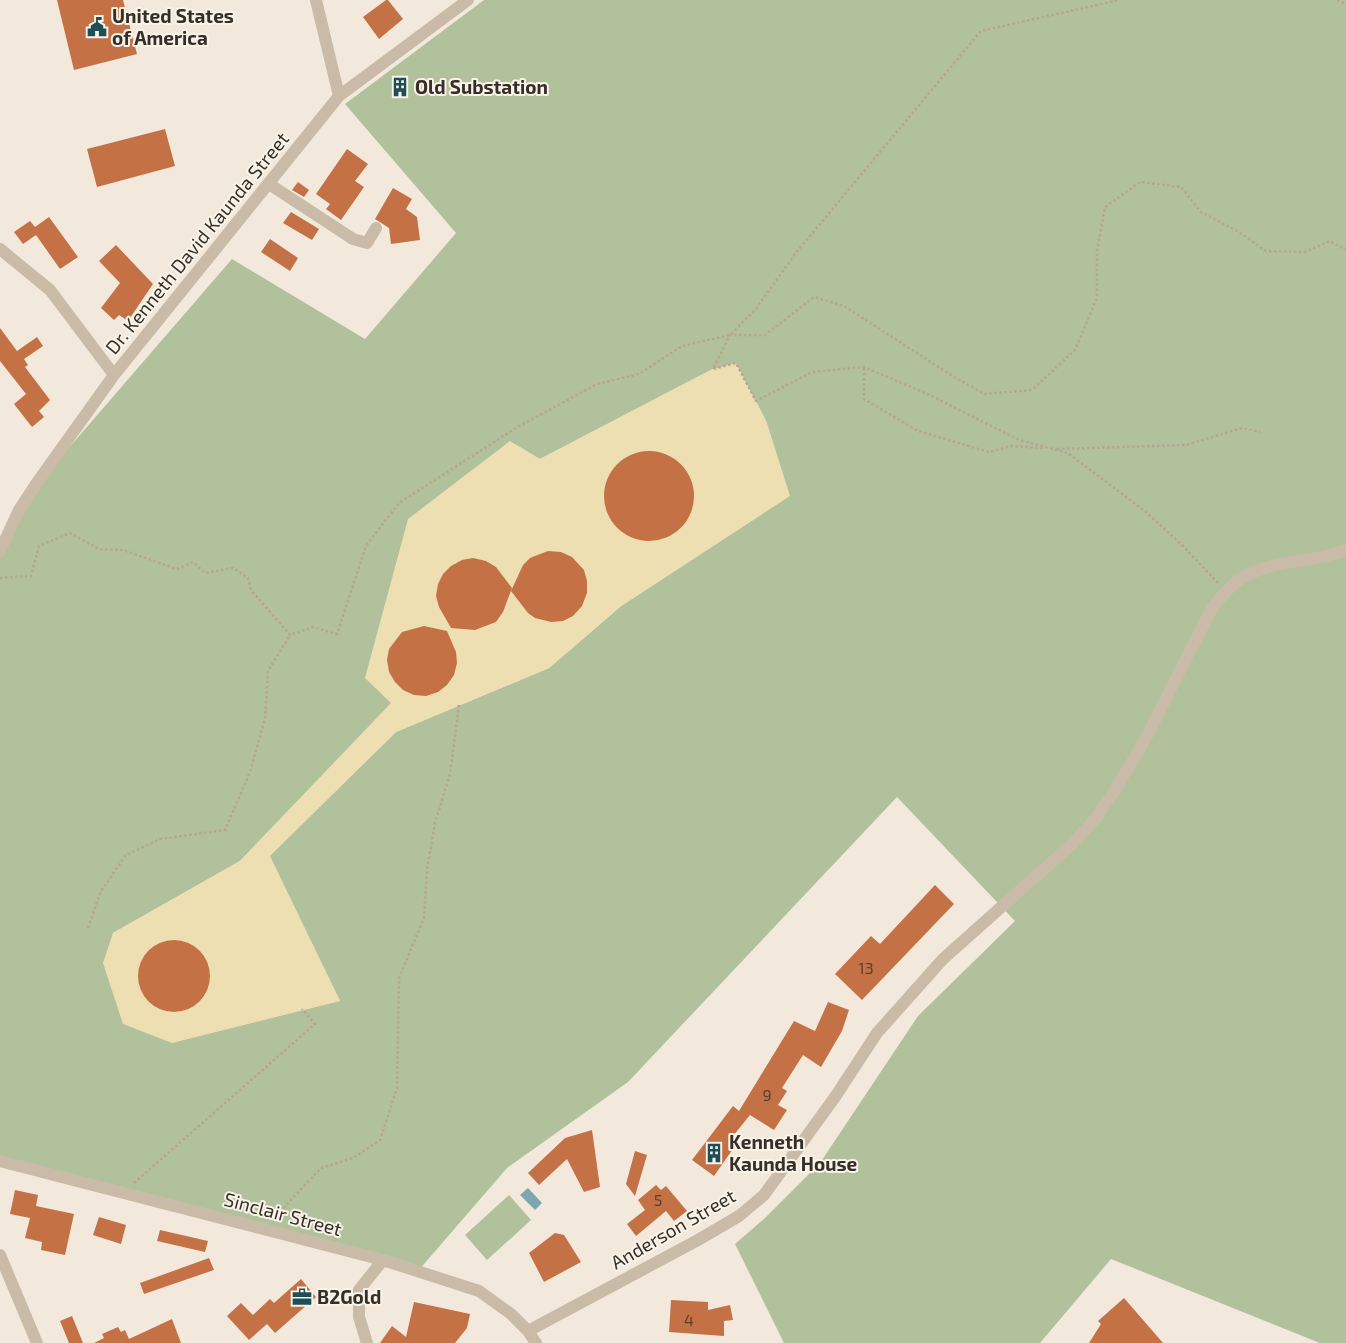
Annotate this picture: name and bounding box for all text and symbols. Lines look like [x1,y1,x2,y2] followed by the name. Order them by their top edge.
[112,4,234,49] place label: United States of America
[86,16,108,38] public building icon: United States of America
[415,75,548,98] place label: Old Substation
[389,76,411,98] building icon: Old Substation
[100,127,293,358] street label: Dr. Kenneth David Kaunda Street
[858,958,874,977] house number: 13
[762,1085,772,1104] house number: 9
[729,1130,858,1175] place label: Kenneth Kaunda House
[703,1142,725,1164] building icon: Kenneth Kaunda House
[606,1184,739,1274] street label: Anderson Street
[222,1187,344,1240] street label: Sinclair Street
[654,1190,662,1209] house number: 5
[317,1285,381,1308] place label: B2Gold
[291,1286,313,1308] office icon: B2Gold
[684,1310,694,1329] house number: 4

